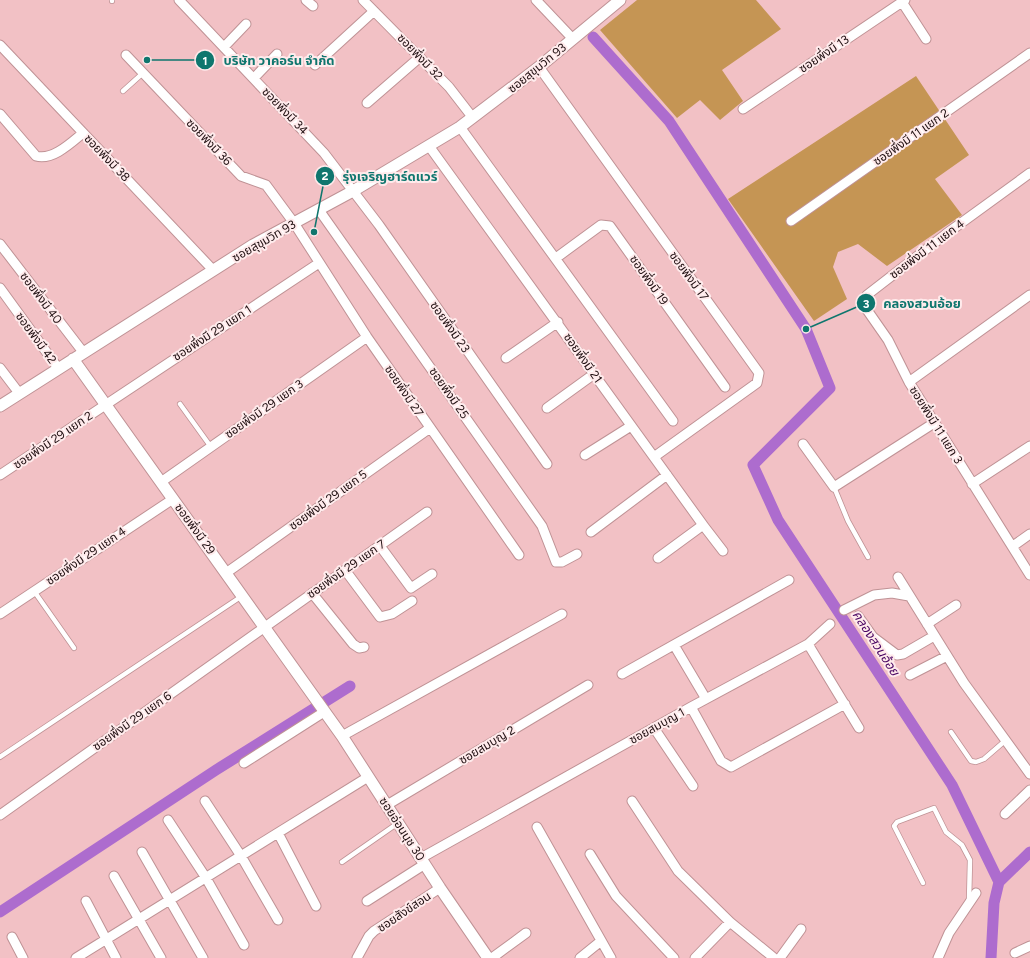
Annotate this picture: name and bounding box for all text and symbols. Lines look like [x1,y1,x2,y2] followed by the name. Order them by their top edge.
[394,30,447,83] street label: ซอยพึ่งมี 32
[795,31,852,76] street label: ซอยพึ่งมี 13
[505,40,569,96] street label: ซอยสุขุมวิท 93
[195,48,343,73] callout: บริษัท วาคอร์น จำกัด
[223,53,335,68] text: บริษัท วาคอร์น จำกัด
[202,54,208,68] text: 1
[259,83,313,138] street label: ซอยพึ่งมี 34
[869,104,952,168] street label: ซอยพึ่งมี 11 แยก 2
[183,114,236,168] street label: ซอยพึ่งมี 36
[81,130,134,184] street label: ซอยพึ่งมี 38
[315,163,446,188] callout: รุ่งเจริญฮาร์ดแวร์
[322,169,329,183] text: 2
[343,169,438,184] text: รุ่งเจริญฮาร์ดแวร์
[886,214,968,282] street label: ซอยพึ่งมี 11 แยก 4
[230,217,298,265] street label: ซอยสุขุมวิท 93
[667,248,713,304] street label: ซอยพึ่งมี 17
[627,251,673,308] street label: ซอยพึ่งมี 19
[17,268,67,327] street label: ซอยพึ่งมี 40
[856,291,969,316] callout: คลองสวนอ้อย
[883,296,961,311] text: คลองสวนอ้อย
[863,297,870,311] text: 3
[427,298,474,355] street label: ซอยพึ่งมี 23
[169,301,254,364] street label: ซอยพึ่งมี 29 แยก 1
[13,308,61,366] street label: ซอยพึ่งมี 42
[561,329,607,386] street label: ซอยพึ่งมี 21
[382,362,428,420] street label: ซอยพึ่งมี 27
[426,364,473,421] street label: ซอยพึ่งมี 25
[221,375,306,441] street label: ซอยพึ่งมี 29 แยก 3
[906,383,967,466] street label: ซอยพึ่งมี 11 แยก 3
[10,407,95,472] street label: ซอยพึ่งมี 29 แยก 2
[285,465,370,533] street label: ซอยพึ่งมี 29 แยก 5
[172,500,220,557] street label: ซอยพึ่งมี 29
[42,522,129,588] street label: ซอยพึ่งมี 29 แยก 4
[303,535,388,601] street label: ซอยพึ่งมี 29 แยก 7
[849,608,903,679] water label: คลองสวนอ้อย
[89,687,174,753] street label: ซอยพึ่งมี 29 แยก 6
[627,705,687,747] street label: ซอยสมบุญ 1
[457,723,517,767] street label: ซอยสมบุญ 2
[376,795,428,864] street label: ซอยอ่อนนุช 30
[375,889,433,935] street label: ซอยสังข์สอน

